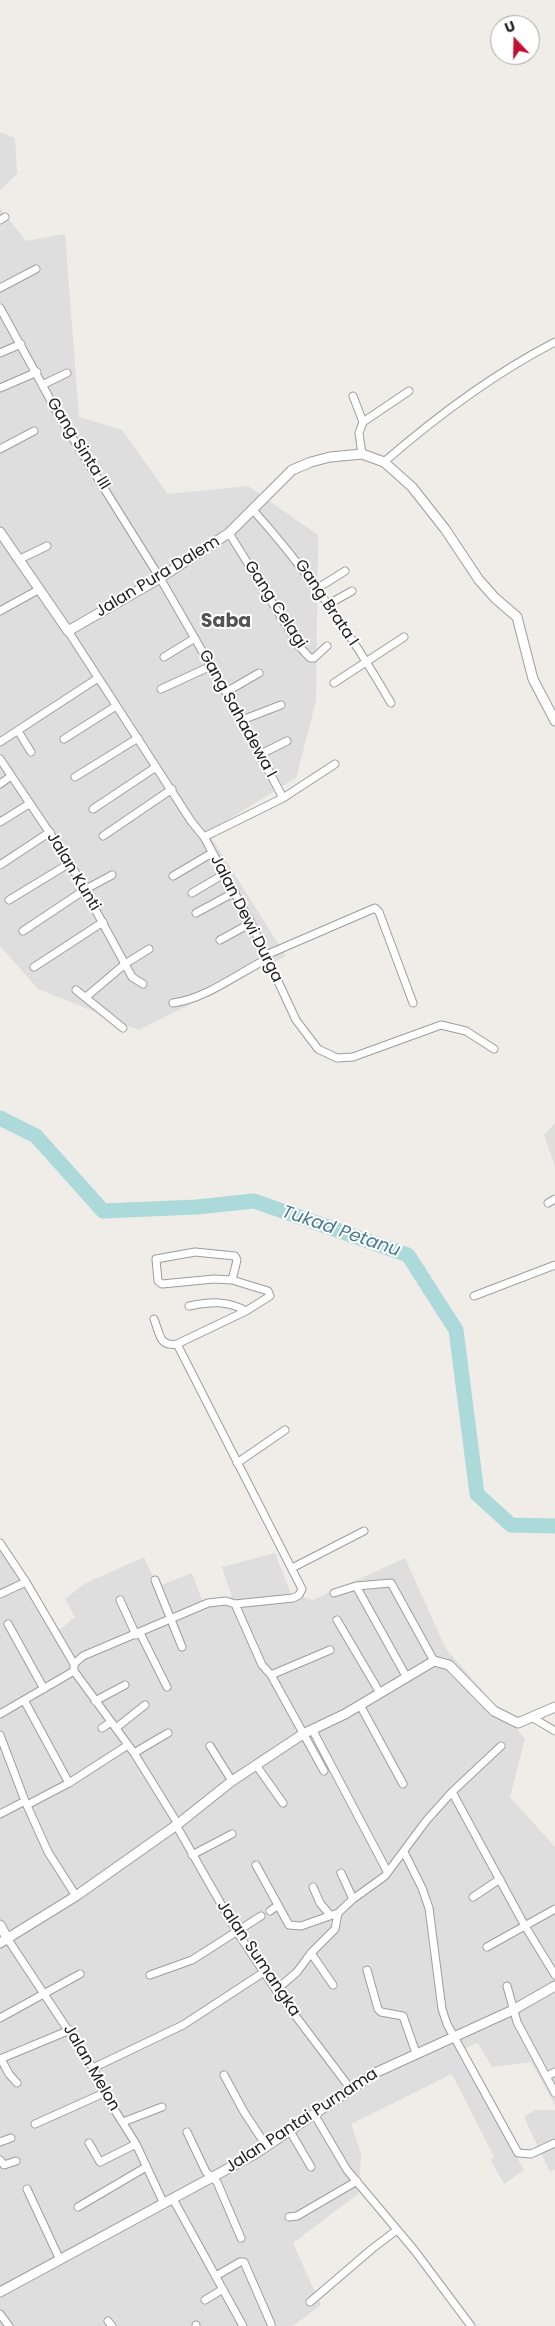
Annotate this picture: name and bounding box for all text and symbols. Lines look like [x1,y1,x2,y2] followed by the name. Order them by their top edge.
[490,15,540,65] north arrow
[502,16,518,38] text: U
[42,394,114,494] street label: Gang Sinta III
[92,532,224,622] street label: Jalan Pura Dalem
[290,556,362,650] street label: Gang Brata I
[240,558,310,652] street label: Gang Celagi
[201,611,251,633] district label: Saba
[194,647,280,781] street label: Gang Sahadewa I
[42,829,104,915] street label: Jalan Kunti
[206,852,286,986] street label: Jalan Dewi Durga
[279,1202,403,1262] water label: Tukad Petanu
[212,1897,304,2021] street label: Jalan Sumangka
[59,2021,123,2115] street label: Jalan Melon
[222,2065,382,2177] street label: Jalan Pantai Purnama

